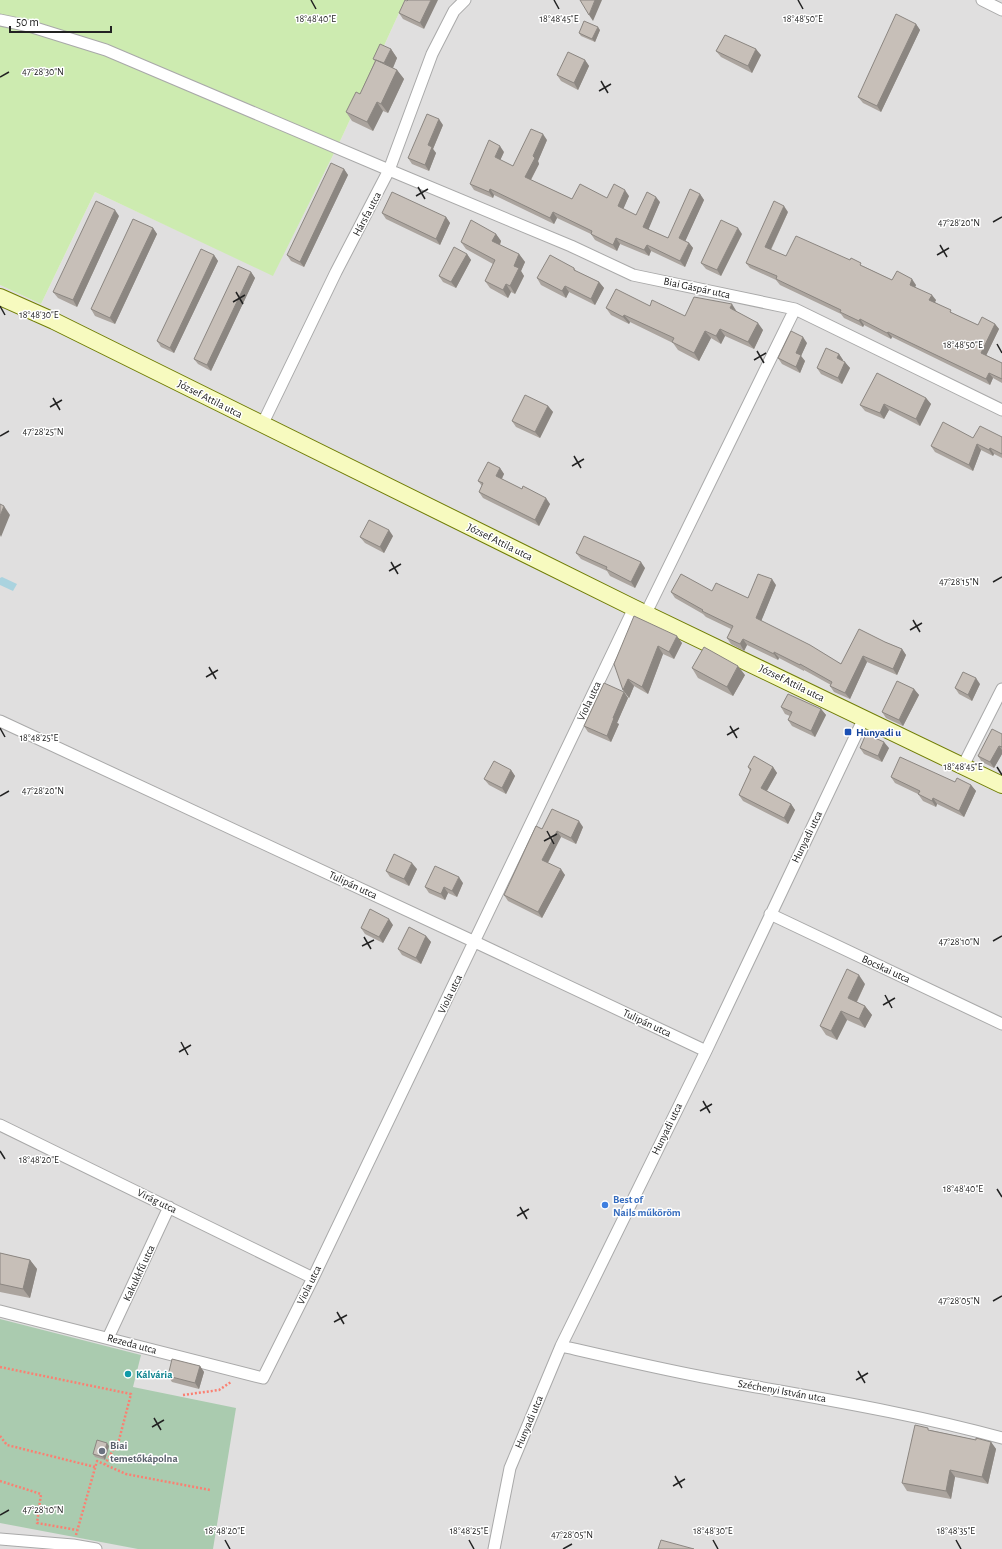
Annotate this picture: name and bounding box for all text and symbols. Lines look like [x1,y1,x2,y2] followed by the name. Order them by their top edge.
[10,8,111,34] scale bar
[296,14,336,24] text: 18°48'40"E
[540,14,579,24] text: 18°48'45"E
[783,14,823,24] text: 18°48'50"E
[16,16,39,28] text: 50 m
[22,67,64,77] text: 47°28'30"N
[351,190,383,238] street label: Hársfa utca
[938,218,980,228] text: 47°28'20"N
[663,276,731,300] street label: Biai Gáspár utca
[19,310,59,320] text: 18°48'30"E
[943,340,983,350] text: 18°48'50"E
[176,378,244,420] street label: József Attila utca
[22,427,64,437] text: 47°28'25"N
[466,522,534,562] street label: József Attila utca
[939,577,979,587] text: 47°28'15"N
[758,663,826,703] street label: József Attila utca
[575,680,603,722] street label: Viola utca
[843,727,853,737] marker: Hunyadi u
[856,727,901,738] place label: Hunyadi u
[20,733,59,743] text: 18°48'25"E
[944,762,983,772] text: 18°48'45"E
[22,786,64,796] text: 47°28'20"N
[790,809,824,865] street label: Hunyadi utca
[327,869,379,901] street label: Tulipán utca
[938,937,980,947] text: 47°28'10"N
[860,953,912,985] street label: Bocskai utca
[436,973,464,1015] street label: Viola utca
[621,1007,673,1039] street label: Tulipán utca
[650,1101,684,1157] street label: Hunyadi utca
[19,1155,59,1165] text: 18°48'20"E
[943,1184,983,1194] text: 18°48'40"E
[135,1187,179,1215] street label: Virág utca
[613,1194,681,1218] place label: Best of Nails műköröm
[600,1200,610,1210] marker: Best of Nails műköröm
[121,1243,157,1303] street label: Kakukkfű utca
[295,1264,323,1306] street label: Viola utca
[938,1296,980,1306] text: 47°28'05"N
[106,1332,158,1356] street label: Rezeda utca
[123,1369,133,1379] marker: Kálvária
[136,1369,173,1380] place label: Kálvária
[737,1378,827,1404] street label: Széchenyi István utca
[513,1394,545,1450] street label: Hunyadi utca
[110,1440,178,1464] place label: Biai temetőkápolna
[97,1446,107,1456] marker: Biai temetőkápolna
[22,1505,64,1515] text: 47°28'10"N
[205,1526,245,1536] text: 18°48'20"E
[450,1526,489,1536] text: 18°48'25"E
[693,1526,733,1536] text: 18°48'30"E
[937,1526,975,1536] text: 18°48'35"E
[551,1530,593,1540] text: 47°28'05"N

